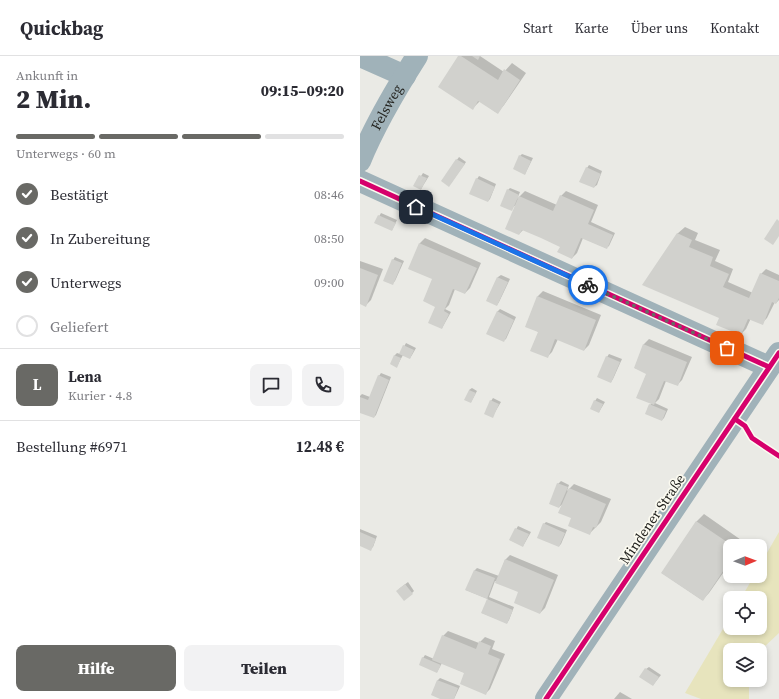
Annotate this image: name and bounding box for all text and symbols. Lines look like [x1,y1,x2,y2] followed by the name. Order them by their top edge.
[20,15,103,41] text: Quickbag
[523,18,553,38] text: Start
[575,18,609,38] text: Karte
[631,18,688,38] text: Über uns
[710,18,759,38] text: Kontakt
[16,67,78,84] text: Ankunft in
[261,80,344,101] text: 09:15–09:20
[366,80,407,134] street label: Felsweg
[16,81,91,117] text: 2 Min.
[16,145,116,162] text: Unterwegs · 60 m
[16,183,38,205] icon: check
[50,184,108,205] text: Bestätigt
[314,186,344,203] text: 08:46
[399,190,433,224] pin
[405,196,427,218] icon: home
[16,227,38,249] icon: check
[50,228,150,249] text: In Zubereitung
[314,230,344,247] text: 08:50
[568,265,608,305] courier
[16,271,38,293] icon: check
[50,272,122,293] text: Unterwegs
[314,274,344,291] text: 09:00
[577,274,599,296] icon: bike
[50,316,108,337] text: Geliefert
[710,331,744,365] pin
[716,337,738,359] icon: bag
[250,364,292,406] button: chat
[302,364,344,406] button: phone
[68,366,102,387] text: Lena
[33,374,41,395] text: L
[68,387,132,404] text: Kurier · 4.8
[16,436,128,457] text: Bestellung #6971
[296,436,344,457] text: 12.48 €
[614,470,690,568] street label: Mindener Straße
[723,539,767,583] north arrow
[723,539,767,687] map controls
[723,591,767,635] button: locate
[723,643,767,687] button: layers
[16,645,176,691] button: Hilfe
[184,645,344,691] button: Teilen

